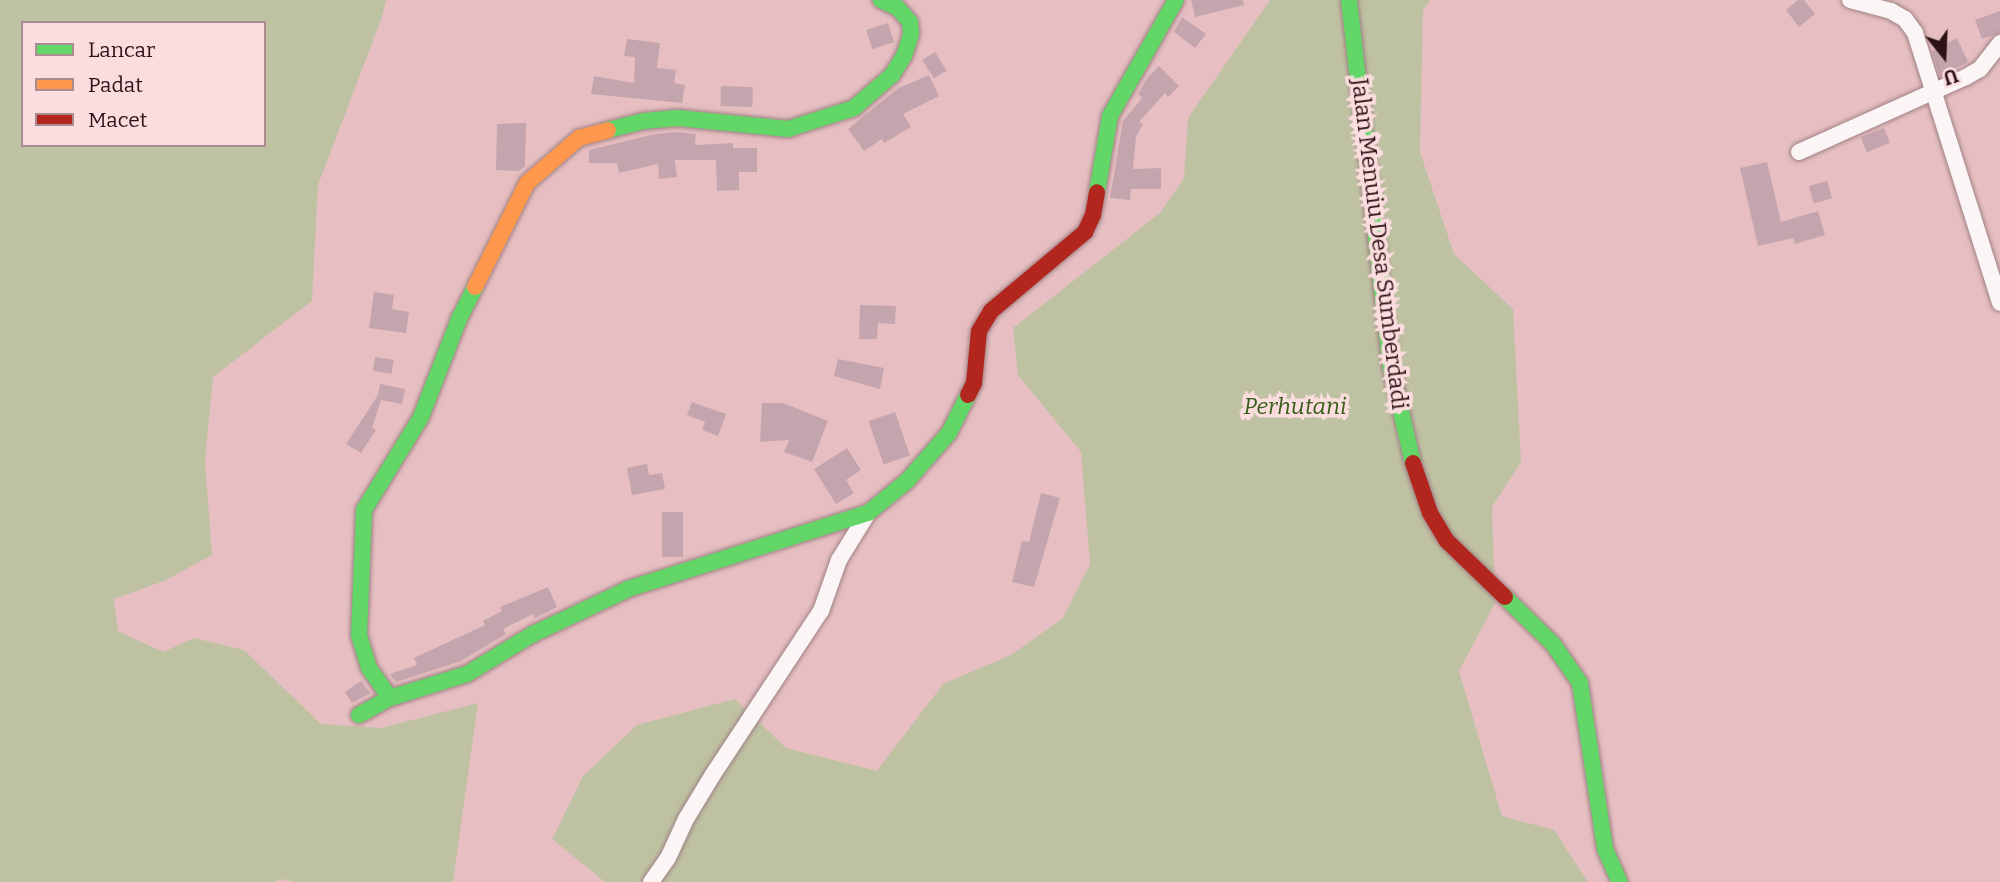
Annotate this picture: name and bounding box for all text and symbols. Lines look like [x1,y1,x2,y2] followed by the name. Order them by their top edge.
[21,21,266,147] legend
[1909,21,1979,91] north arrow
[88,37,155,63] text: Lancar
[1940,63,1961,90] text: U
[88,72,143,98] text: Padat
[1346,77,1414,411] street label: Jalan Menuiu Desa Sumberdadi
[88,107,147,133] text: Macet
[1244,392,1346,420] park label: Perhutani

